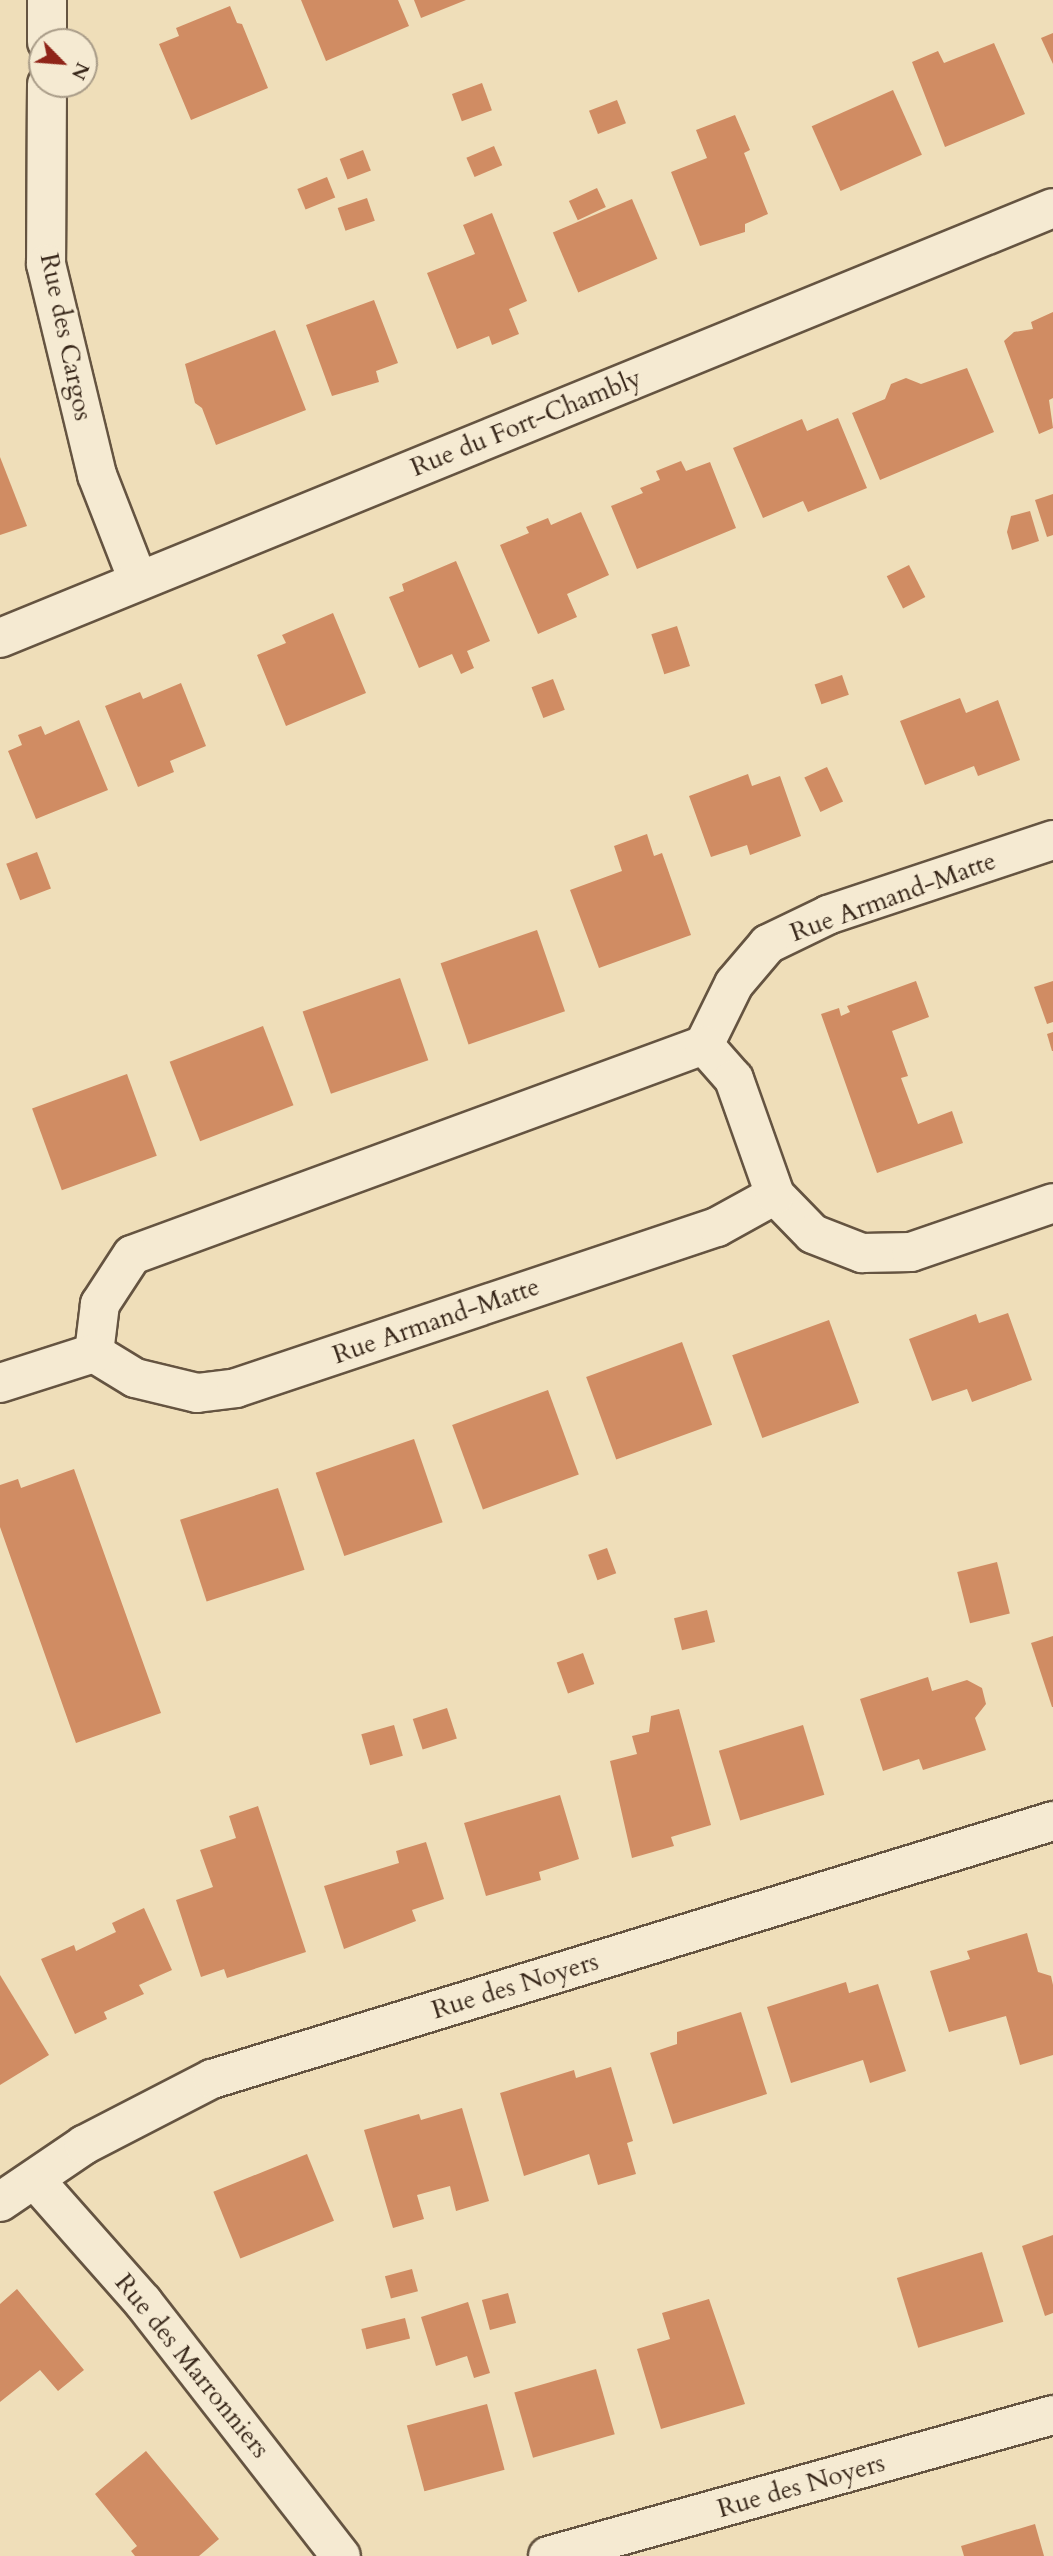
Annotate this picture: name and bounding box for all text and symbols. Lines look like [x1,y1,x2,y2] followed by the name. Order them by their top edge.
[28,28,98,98] north arrow
[65,58,95,84] text: N
[33,250,99,424] street label: Rue des Cargos
[406,362,646,484] street label: Rue du Fort-Chambly
[786,845,1000,949] street label: Rue Armand-Matte
[329,1271,543,1371] street label: Rue Armand-Matte
[428,1946,602,2026] street label: Rue des Noyers
[108,2268,276,2464] street label: Rue des Marronniers
[714,2447,888,2525] street label: Rue des Noyers

